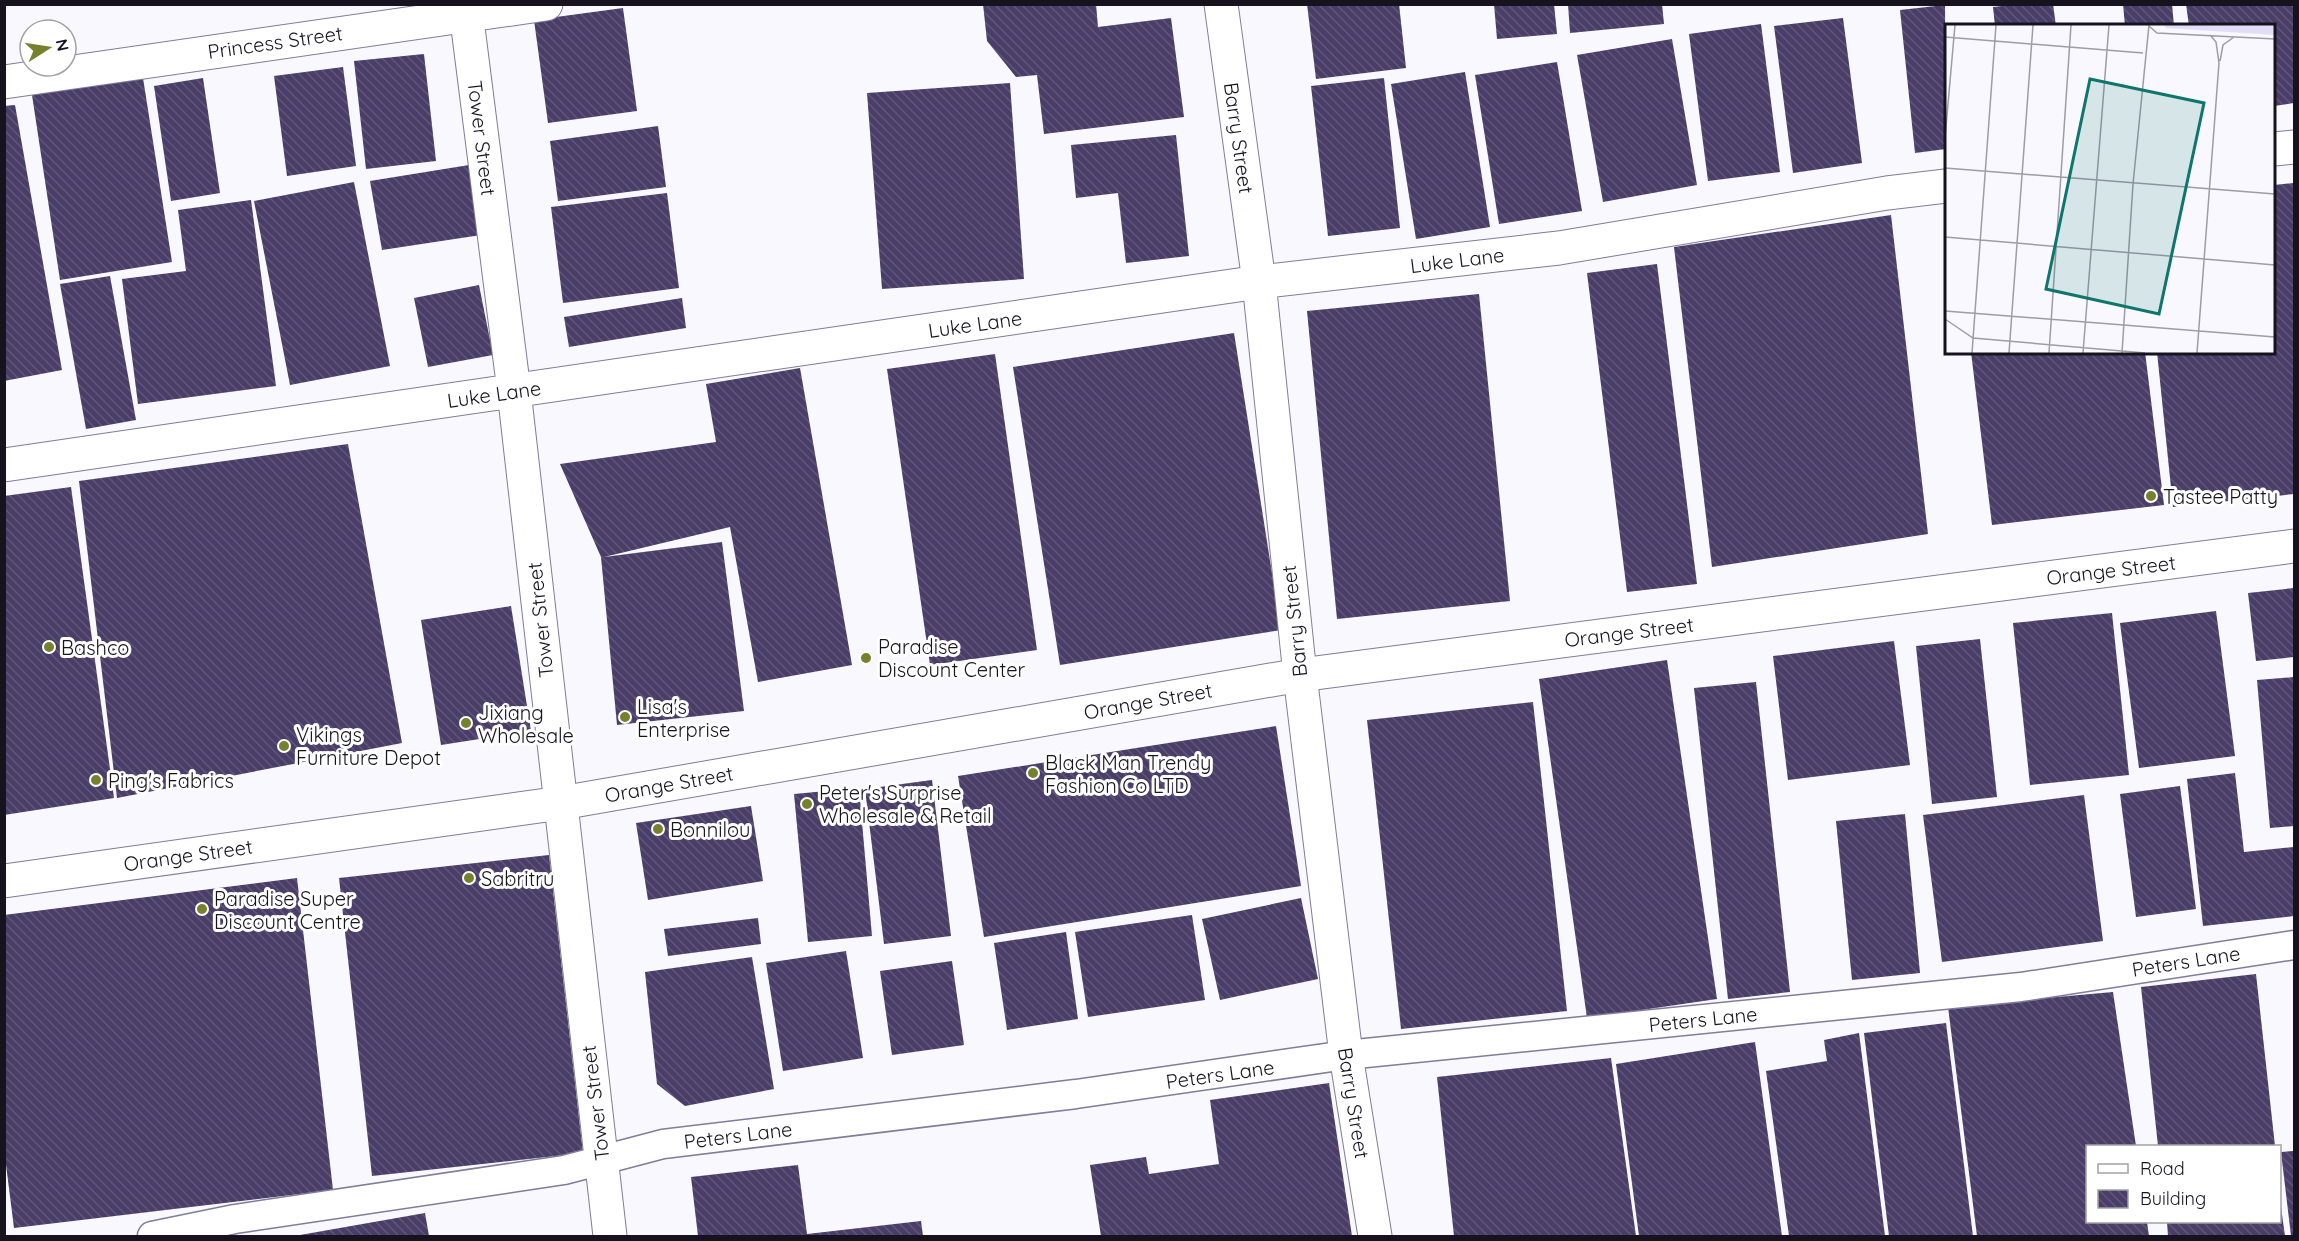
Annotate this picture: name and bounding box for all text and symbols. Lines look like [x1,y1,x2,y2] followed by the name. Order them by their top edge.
[18,18,78,78] north arrow
[206,20,344,64] street label: Princess Street
[1945,24,2275,354] inset map
[52,37,74,53] text: N
[463,79,501,197] street label: Tower Street
[1219,81,1259,195] street label: Barry Street
[1408,242,1506,278] street label: Luke Lane
[926,305,1024,343] street label: Luke Lane
[445,375,543,413] street label: Luke Lane
[2163,484,2278,509] place label: Tastee Patty
[2144,489,2158,503] marker: Tastee Patty
[2045,550,2177,590] street label: Orange Street
[521,561,558,679] street label: Tower Street
[1276,564,1312,678] street label: Barry Street
[1563,612,1695,652] street label: Orange Street
[878,634,1026,682] place label: Paradise Discount Center
[61,635,129,660] place label: Bashco
[42,640,56,654] marker: Bashco
[859,651,873,665] marker: Paradise Discount Center
[1082,677,1214,725] street label: Orange Street
[637,694,730,742] place label: Lisa's Enterprise
[478,700,574,748] place label: Jixiang Wholesale
[618,710,632,724] marker: Lisa's Enterprise
[459,716,473,730] marker: Jixiang Wholesale
[296,722,441,770] place label: Vikings Furniture Depot
[277,739,291,753] marker: Vikings Furniture Depot
[1045,750,1211,798] place label: Black Man Trendy Fashion Co LTD
[603,760,735,808] street label: Orange Street
[1026,766,1040,780] marker: Black Man Trendy Fashion Co LTD
[108,768,234,793] place label: Ping's Fabrics
[89,773,103,787] marker: Ping's Fabrics
[819,780,992,828] place label: Peter's Surprise Wholesale & Retail
[800,797,814,811] marker: Peter's Surprise Wholesale & Retail
[670,817,750,842] place label: Bonnilou
[651,822,665,836] marker: Bonnilou
[122,834,254,876] street label: Orange Street
[481,866,554,891] place label: Sabritru
[462,871,476,885] marker: Sabritru
[214,886,361,934] place label: Paradise Super Discount Centre
[195,902,209,916] marker: Paradise Super Discount Centre
[2130,940,2242,982] street label: Peters Lane
[1647,1001,1759,1037] street label: Peters Lane
[576,1044,614,1162] street label: Tower Street
[1333,1046,1375,1160] street label: Barry Street
[1164,1054,1276,1094] street label: Peters Lane
[682,1116,794,1154] street label: Peters Lane
[2086,1145,2281,1223] legend
[2140,1157,2185,1180] text: Road
[2140,1187,2206,1210] text: Building

